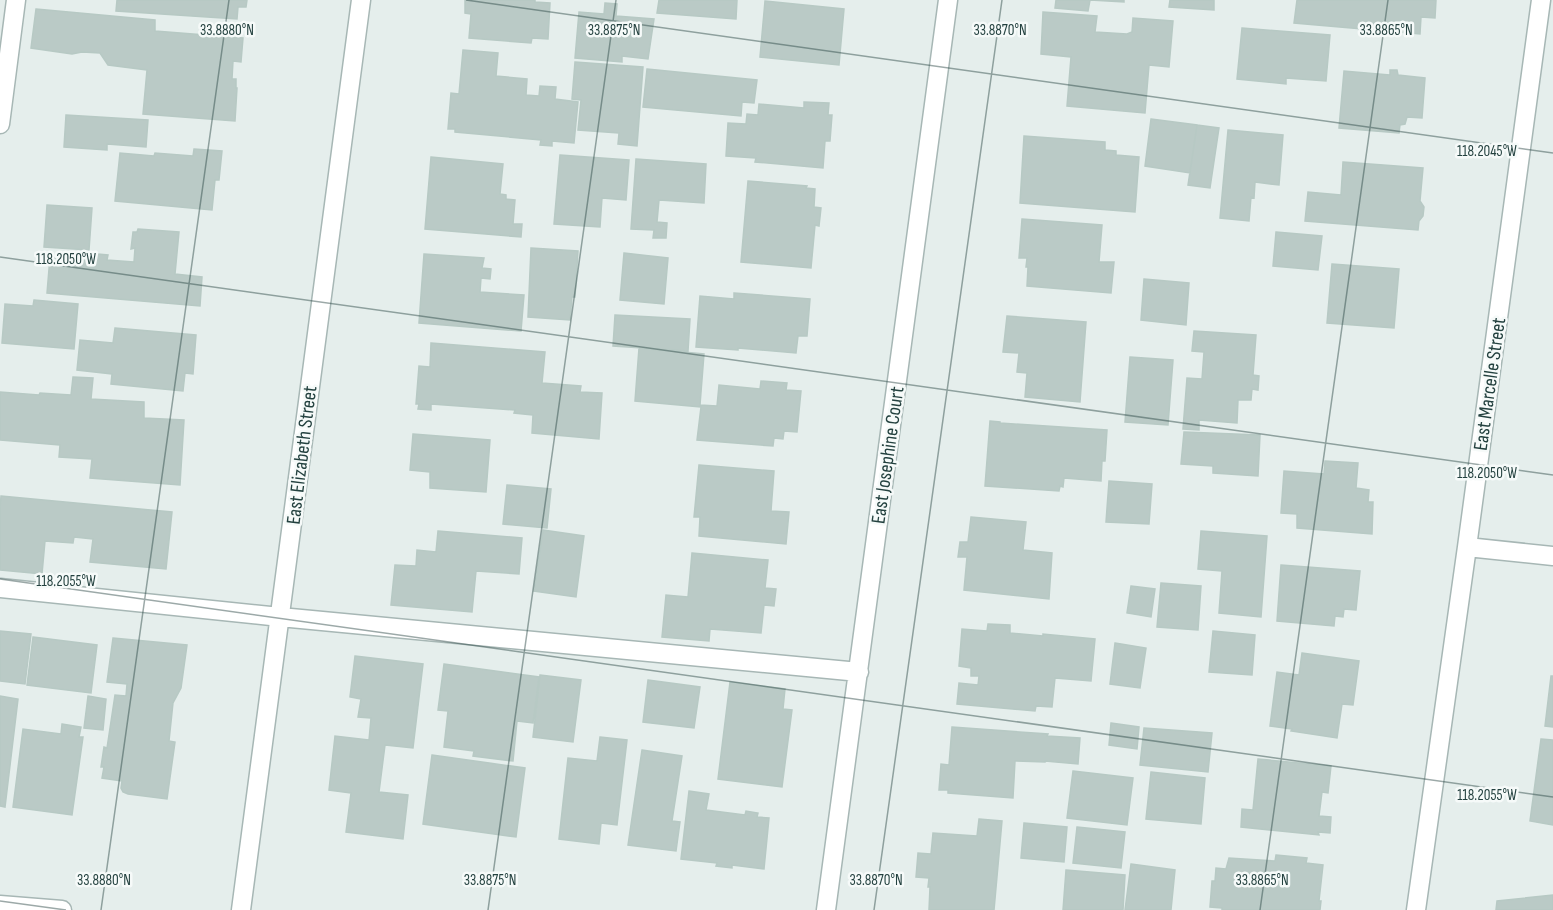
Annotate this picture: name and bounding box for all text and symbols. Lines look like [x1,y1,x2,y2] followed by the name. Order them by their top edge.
[200,21,254,40] text: 33.8880°N
[588,21,640,40] text: 33.8875°N
[973,21,1027,40] text: 33.8870°N
[1359,21,1413,40] text: 33.8865°N
[1457,142,1517,161] text: 118.2045°W
[36,250,96,269] text: 118.2050°W
[1469,316,1511,452] street label: East Marcelle Street
[282,384,322,526] street label: East Elizabeth Street
[866,385,909,525] street label: East Josephine Court
[1457,464,1517,483] text: 118.2050°W
[36,572,96,591] text: 118.2055°W
[1457,786,1517,805] text: 118.2055°W
[77,871,131,890] text: 33.8880°N
[464,871,516,890] text: 33.8875°N
[849,871,903,890] text: 33.8870°N
[1235,871,1289,890] text: 33.8865°N

